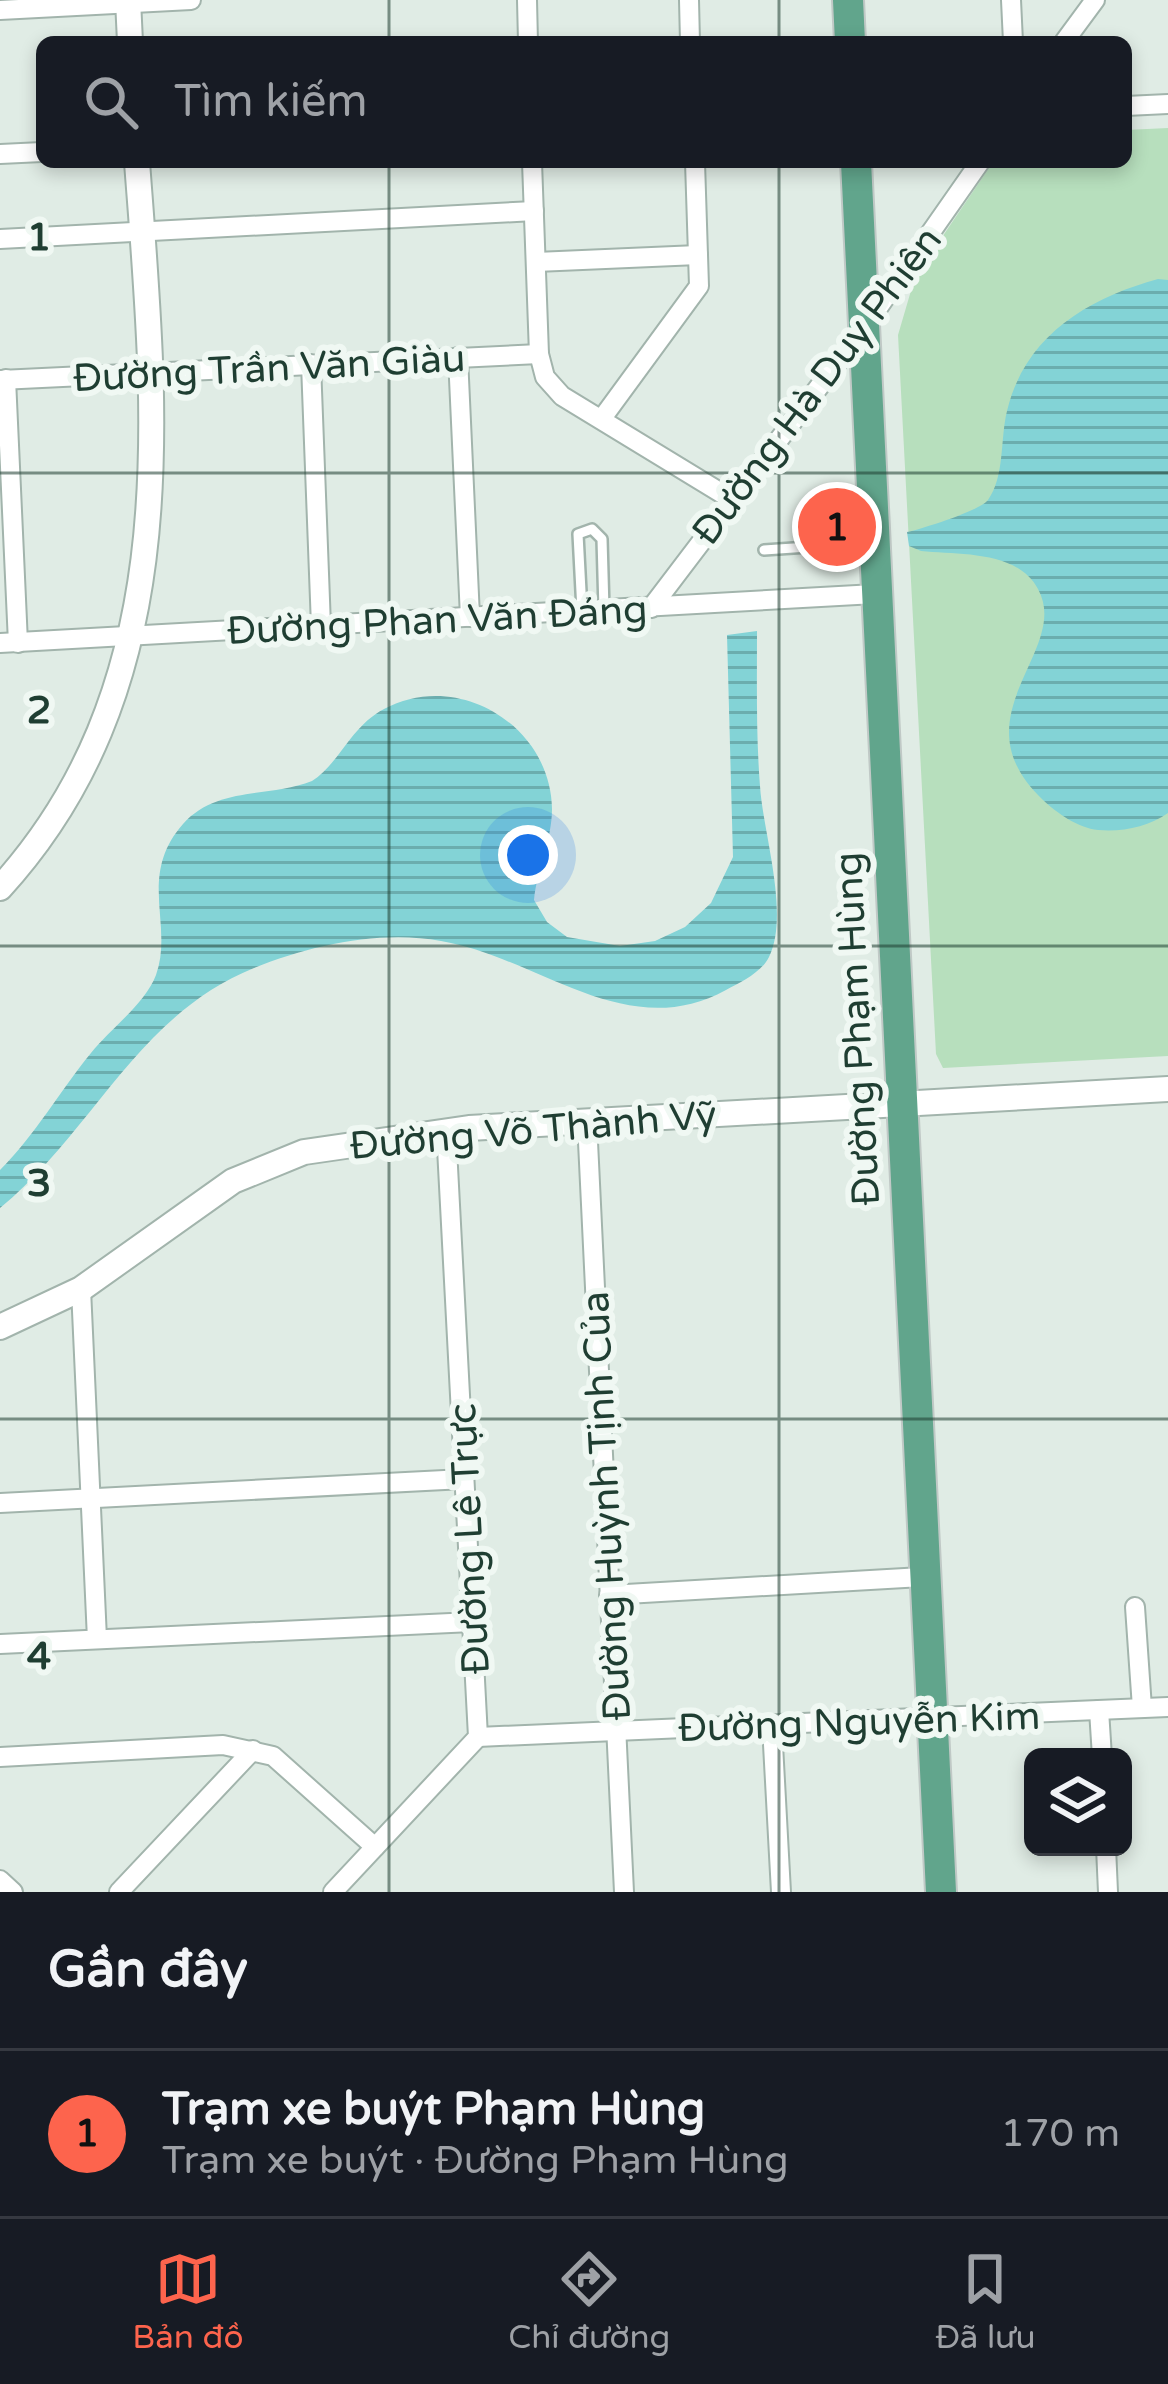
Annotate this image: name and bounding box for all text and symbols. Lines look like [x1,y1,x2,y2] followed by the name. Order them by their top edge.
[36,36,1132,168] search box
[78,69,144,135] icon: search
[174,75,368,129] text: Tìm kiếm
[27,214,51,261] text: 1
[682,218,952,554] street label: Đường Hà Duy Phiên
[72,335,467,402] street label: Đường Trần Văn Giàu
[798,482,876,572] pin: 1
[226,586,649,655] street label: Đường Phan Văn Đáng
[27,687,51,734] text: 2
[498,825,558,885] your location
[825,851,890,1207] street label: Đường Phạm Hùng
[348,1091,719,1170] street label: Đường Võ Thành Vỹ
[27,1160,51,1207] text: 3
[572,1290,641,1722] street label: Đường Huỳnh Tịnh Của
[439,1402,500,1676] street label: Đường Lê Trực
[27,1633,51,1680] text: 4
[677,1693,1041,1752] street label: Đường Nguyễn Kim
[1024,1748,1132,1856] map controls
[1024,1748,1132,1856] button: layers
[48,1939,248,2001] text: Gần đây
[162,2083,705,2137] text: Trạm xe buýt Phạm Hùng
[75,2110,99,2157] text: 1
[1001,2110,1120,2157] text: 170 m
[162,2137,789,2184] text: Trạm xe buýt · Đường Phạm Hùng
[132,2246,244,2357] tab: Bản đồ
[508,2246,670,2357] tab: Chỉ đường
[935,2246,1036,2357] tab: Đã lưu

